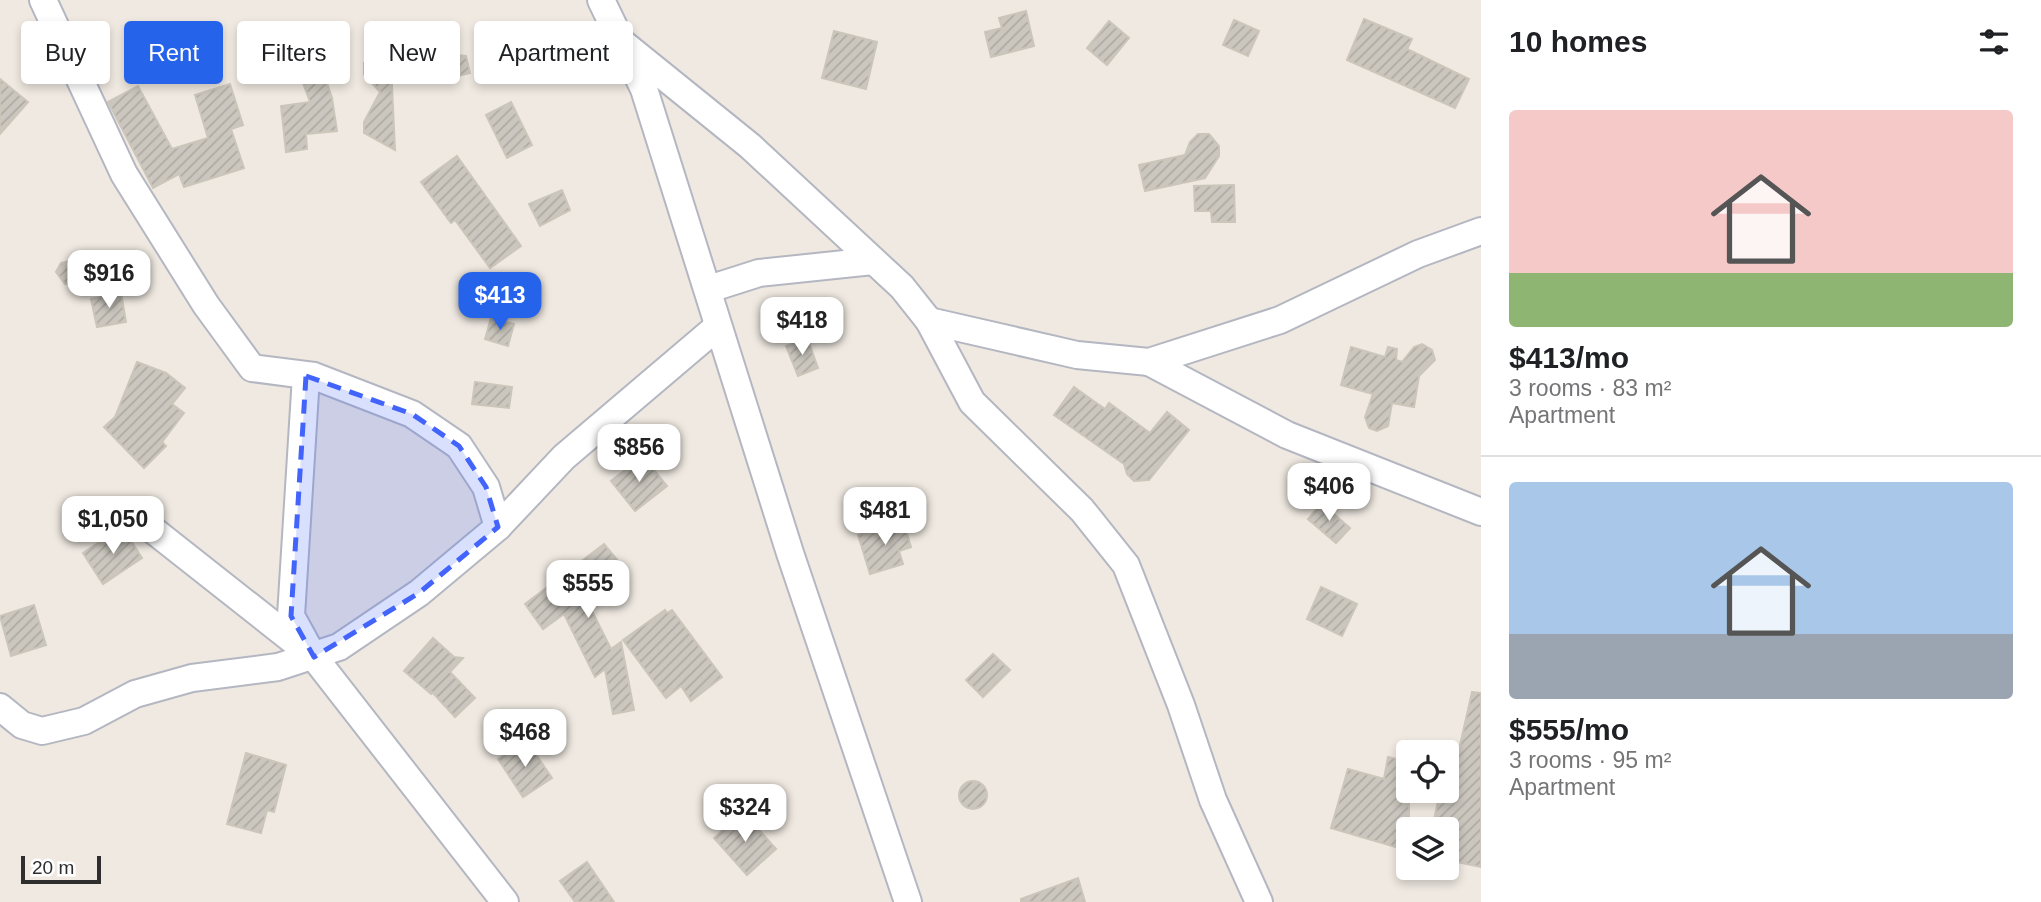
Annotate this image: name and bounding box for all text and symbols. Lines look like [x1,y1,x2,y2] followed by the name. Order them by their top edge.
[21,21,110,84] chip: Buy
[124,21,223,84] chip: Rent
[237,21,350,84] chip: Filters
[364,21,460,84] chip: New
[474,21,633,84] chip: Apartment
[1975,23,2013,61] icon: filters
[1509,25,1647,58] text: 10 homes
[1698,156,1824,282] icon: home
[68,250,150,310] pin: $916
[83,260,135,286] text: $916
[459,272,541,332] pin: $413
[474,282,526,308] text: $413
[761,298,843,357] pin: $418
[776,307,828,333] text: $418
[1509,341,1629,374] text: $413/mo
[1509,375,1671,401] text: 3 rooms · 83 m²
[1509,402,1615,428] text: Apartment
[598,424,680,484] pin: $856
[613,434,665,460] text: $856
[1288,463,1370,523] pin: $406
[1303,473,1355,499] text: $406
[844,488,926,547] pin: $481
[56,496,170,556] pin: $1,050
[859,497,911,523] text: $481
[78,506,148,532] text: $1,050
[1698,528,1824,654] icon: home
[547,560,629,620] pin: $555
[562,570,614,596] text: $555
[484,710,566,769] pin: $468
[1509,713,1629,746] text: $555/mo
[499,719,551,745] text: $468
[1396,740,1459,880] map controls
[1396,740,1459,803] button: locate
[1509,747,1671,773] text: 3 rooms · 95 m²
[1509,774,1615,800] text: Apartment
[704,784,786,844] pin: $324
[719,794,771,820] text: $324
[1396,817,1459,880] button: layers
[21,853,102,885] scale bar
[32,857,74,878] text: 20 m

